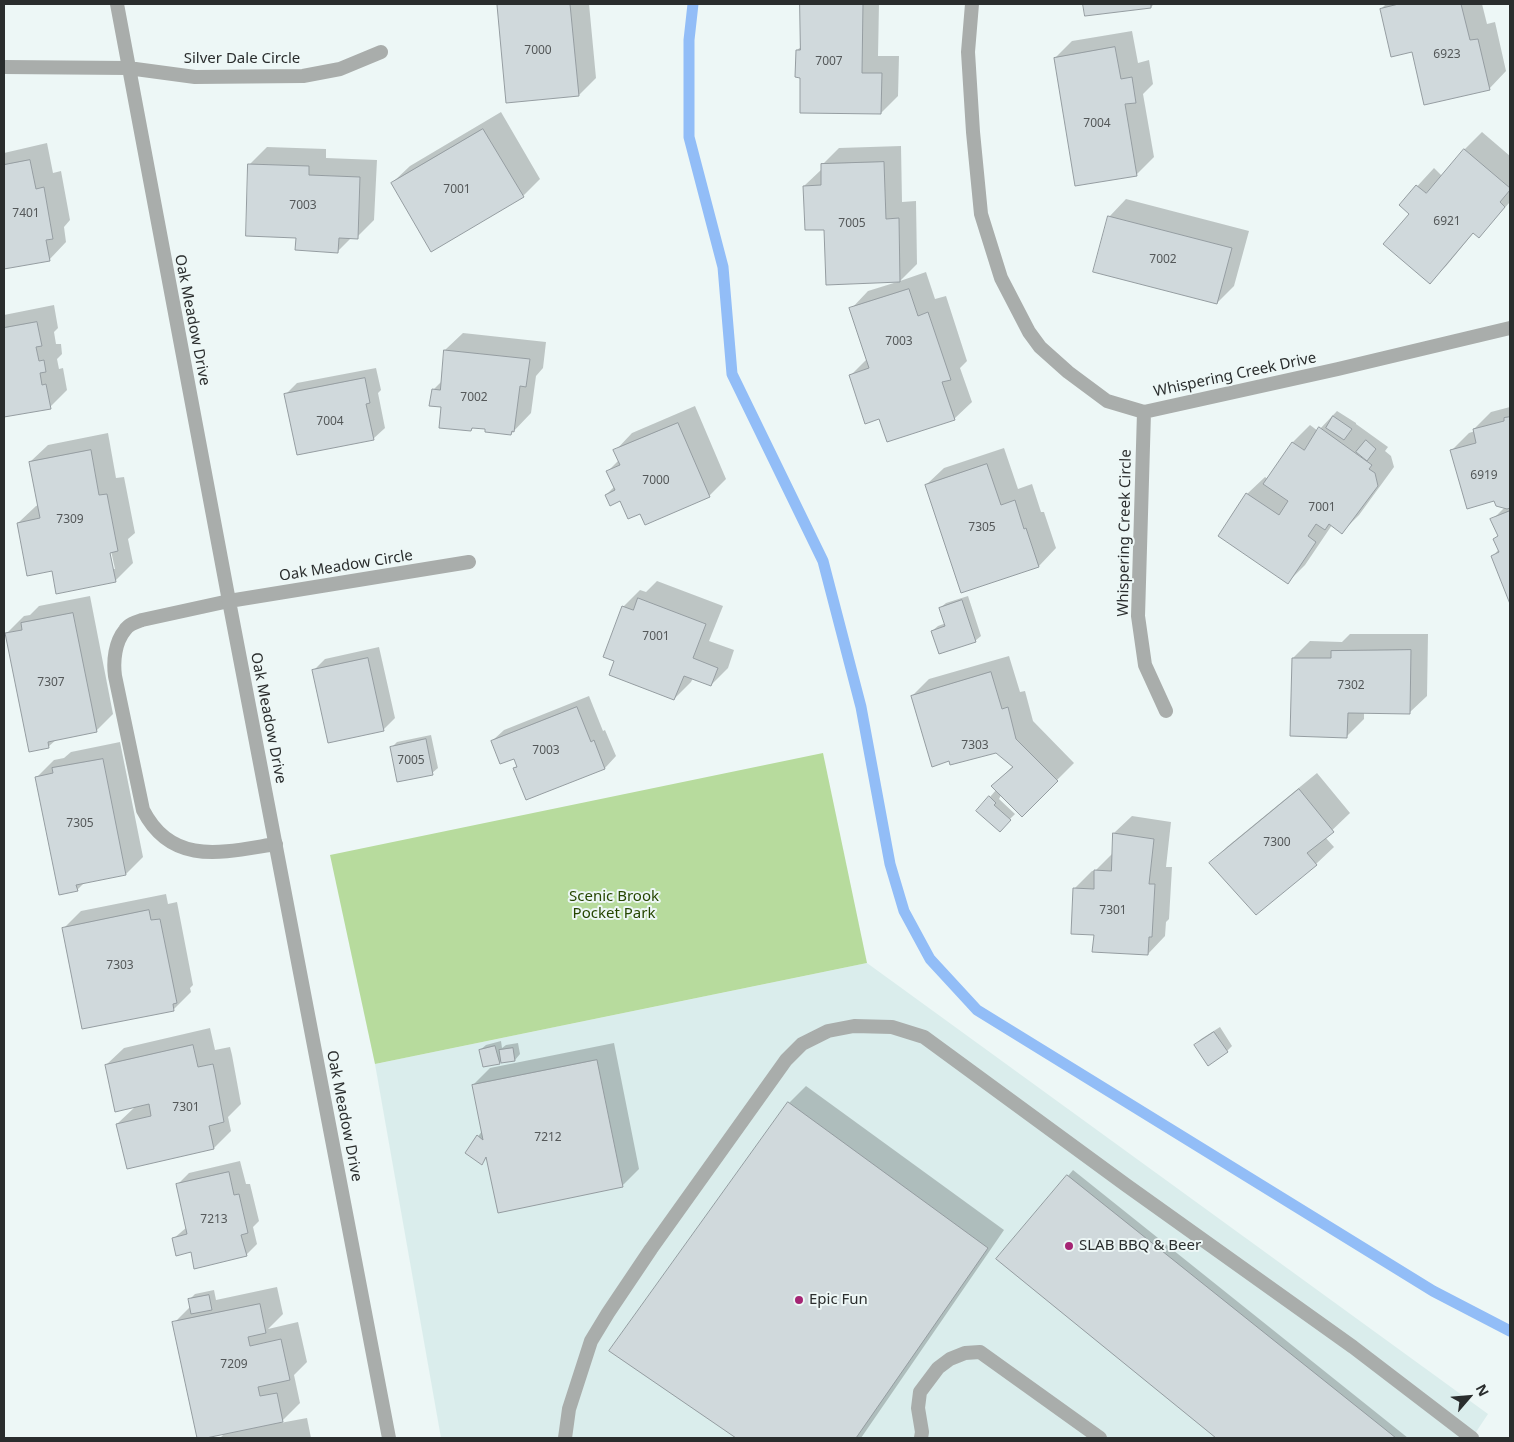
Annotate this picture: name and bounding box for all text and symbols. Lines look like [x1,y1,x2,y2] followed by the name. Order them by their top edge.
[524,44,552,58] house number: 7000
[1433,48,1461,62] house number: 6923
[184,50,300,68] street label: Silver Dale Circle
[815,55,843,69] house number: 7007
[1083,117,1111,131] house number: 7004
[443,183,471,197] house number: 7001
[289,199,317,213] house number: 7003
[12,207,40,221] house number: 7401
[1433,215,1461,229] house number: 6921
[838,217,866,231] house number: 7005
[170,253,214,387] street label: Oak Meadow Drive
[1149,253,1177,267] house number: 7002
[885,335,913,349] house number: 7003
[1152,349,1318,401] street label: Whispering Creek Drive
[460,391,488,405] house number: 7002
[316,415,344,429] house number: 7004
[1115,449,1135,617] street label: Whispering Creek Circle
[1470,469,1498,483] house number: 6919
[642,474,670,488] house number: 7000
[1308,501,1336,515] house number: 7001
[56,513,84,527] house number: 7309
[968,521,996,535] house number: 7305
[278,547,414,585] street label: Oak Meadow Circle
[642,630,670,644] house number: 7001
[246,651,290,785] street label: Oak Meadow Drive
[37,676,65,690] house number: 7307
[1337,679,1365,693] house number: 7302
[961,739,989,753] house number: 7303
[532,744,560,758] house number: 7003
[397,754,425,768] house number: 7005
[66,817,94,831] house number: 7305
[1263,836,1291,850] house number: 7300
[569,888,659,923] park label: Scenic Brook Pocket Park
[1099,904,1127,918] house number: 7301
[106,959,134,973] house number: 7303
[322,1049,366,1183] street label: Oak Meadow Drive
[172,1101,200,1115] house number: 7301
[534,1131,562,1145] house number: 7212
[200,1213,228,1227] house number: 7213
[1079,1237,1201,1255] place label: SLAB BBQ & Beer
[1063,1240,1075,1252] marker: SLAB BBQ & Beer
[809,1291,868,1309] place label: Epic Fun
[793,1294,805,1306] marker: Epic Fun
[220,1358,248,1372] house number: 7209
[1444,1372,1494,1422] north arrow
[1472,1381,1494,1399] text: N

